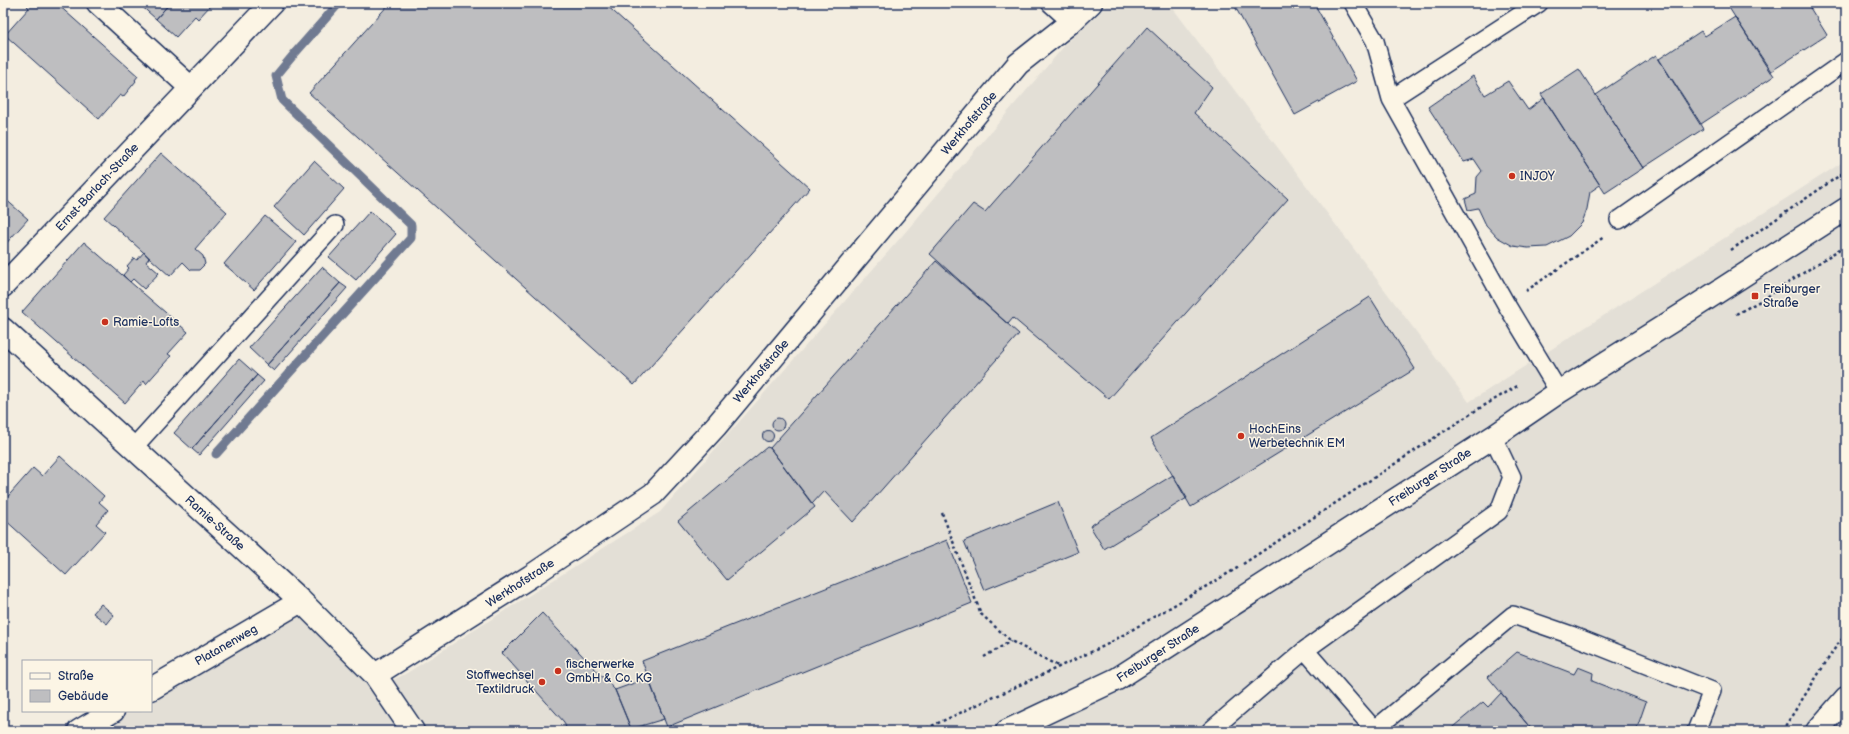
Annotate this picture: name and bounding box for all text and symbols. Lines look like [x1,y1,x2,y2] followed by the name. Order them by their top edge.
[938,88,1000,158] street label: Werkhofstraße
[53,140,142,234] street label: Ernst-Barlach-Straße
[1520,169,1556,184] place label: INJOY
[1507,171,1517,181] marker: INJOY
[1763,282,1821,311] place label: Freiburger Straße
[1750,291,1760,301] marker: Freiburger Straße
[113,315,179,330] place label: Ramie-Lofts
[100,317,110,327] marker: Ramie-Lofts
[730,336,792,406] street label: Werkhofstraße
[1249,422,1345,451] place label: HochEins Werbetechnik EM
[1236,431,1246,441] marker: HochEins Werbetechnik EM
[1386,445,1474,510] street label: Freiburger Straße
[182,493,248,554] street label: Ramie-Straße
[483,556,557,611] street label: Werkhofstraße
[192,621,260,669] street label: Platanenweg
[1114,621,1202,686] street label: Freiburger Straße
[566,657,652,686] place label: fischerwerke GmbH & Co. KG
[22,660,152,712] legend
[553,666,563,676] marker: fischerwerke GmbH & Co. KG
[466,668,534,697] place label: Stoffwechsel Textildruck
[58,669,94,684] text: Straße
[537,677,547,687] marker: Stoffwechsel Textildruck
[58,689,108,704] text: Gebäude

